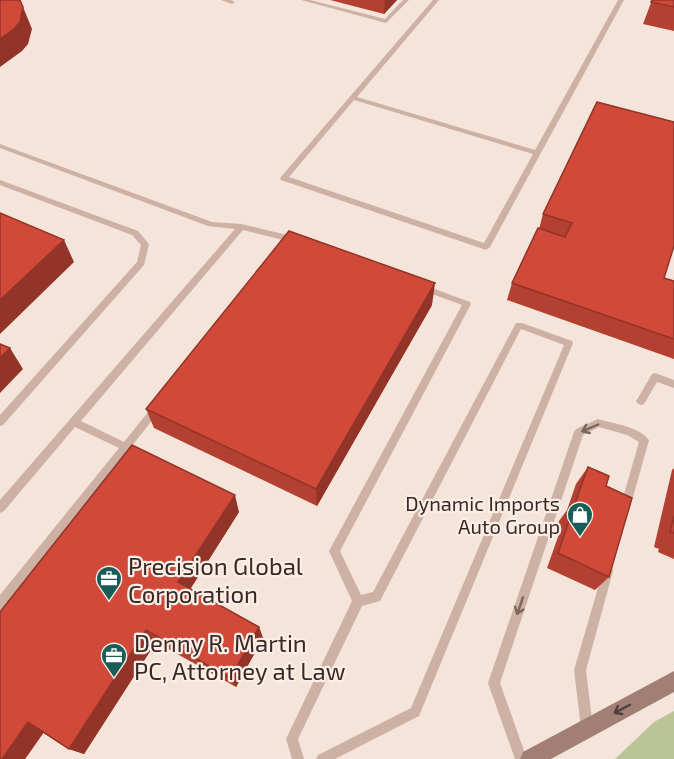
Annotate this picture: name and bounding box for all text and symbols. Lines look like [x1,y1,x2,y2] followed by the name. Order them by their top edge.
[581,423,599,434] one-way arrow
[405,491,560,538] place label: Dynamic Imports Auto Group
[565,500,595,538] shop icon: Dynamic Imports Auto Group
[128,551,303,608] place label: Precision Global Corporation
[94,564,124,602] office icon: Precision Global Corporation
[514,596,525,615] one-way arrow
[134,628,346,685] place label: Denny R. Martin PC, Attorney at Law
[99,641,129,679] office icon: Denny R. Martin PC, Attorney at Law
[614,704,632,715] one-way arrow

